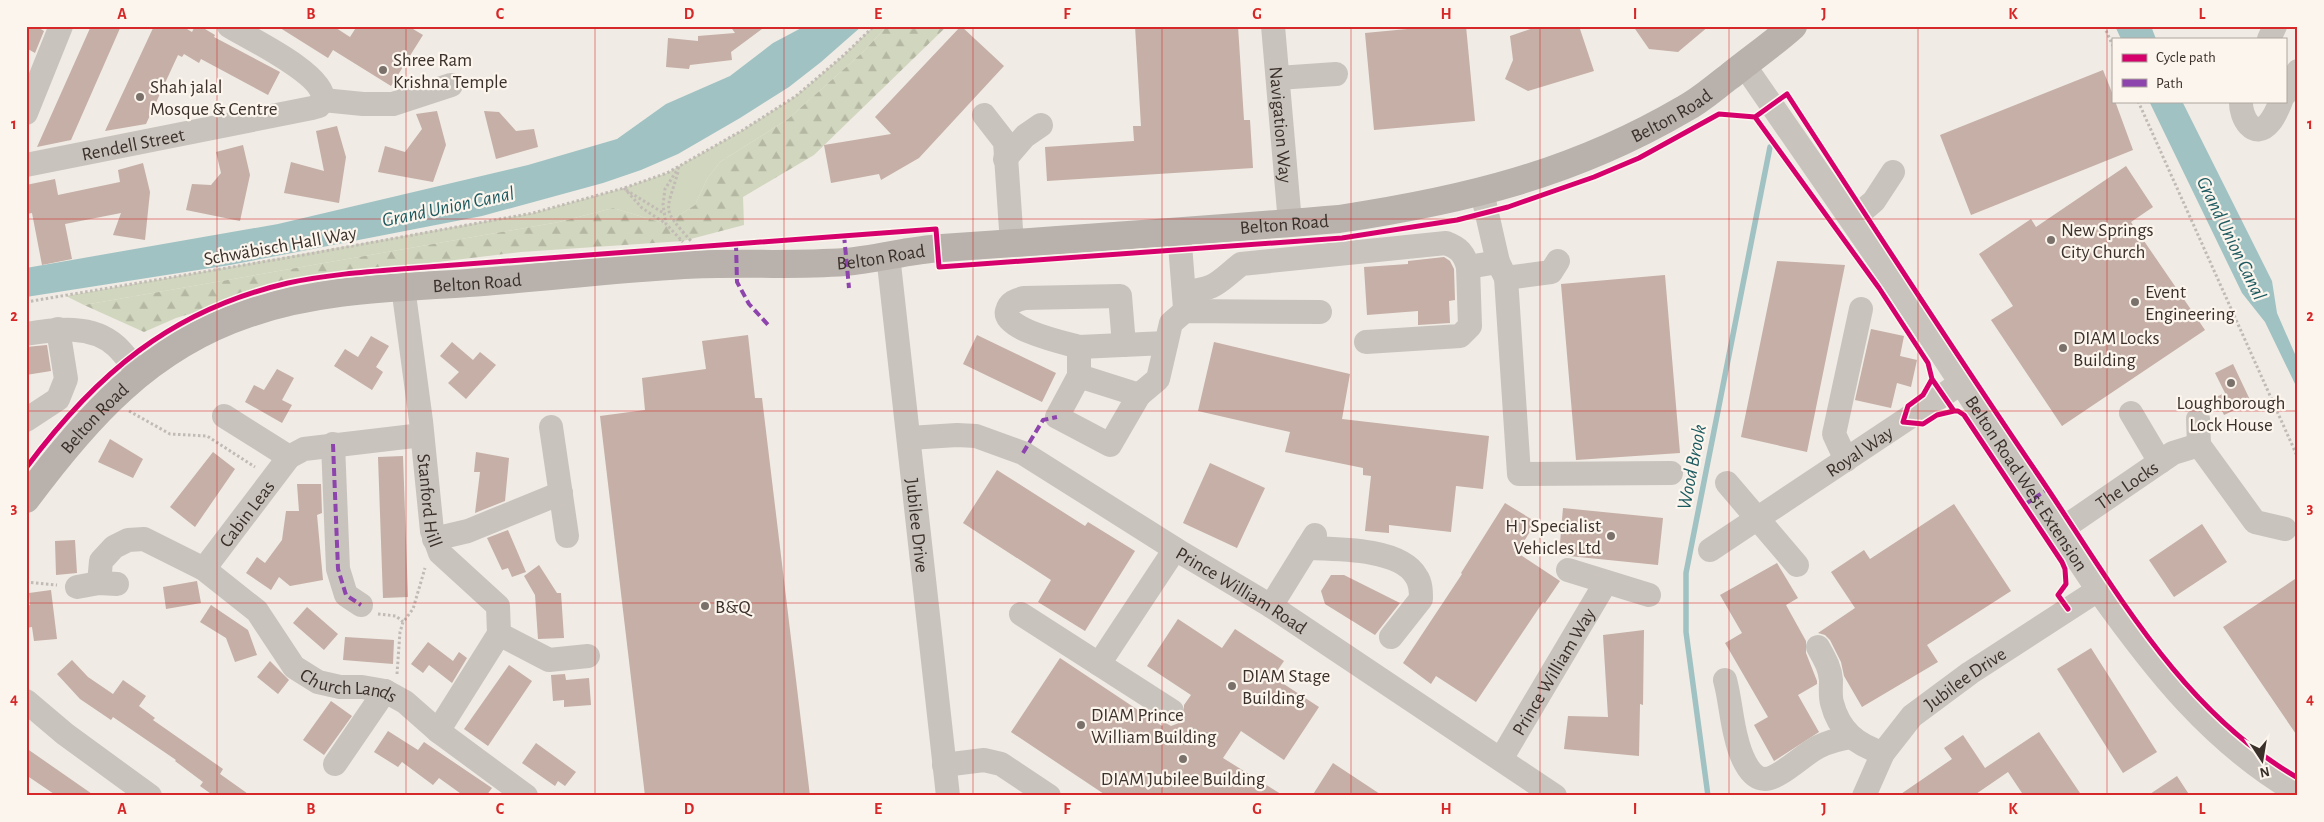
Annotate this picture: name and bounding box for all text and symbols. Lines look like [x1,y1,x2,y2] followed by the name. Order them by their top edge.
[117,6,127,22] text: A
[306,6,316,22] text: B
[496,6,505,22] text: C
[684,6,695,22] text: D
[874,6,882,22] text: E
[1063,6,1071,22] text: F
[1252,6,1262,22] text: G
[1440,6,1452,22] text: H
[1633,6,1637,22] text: I
[1821,6,1827,22] text: J
[2008,6,2018,22] text: K
[2199,6,2206,22] text: L
[2112,38,2286,102] legend
[2156,50,2216,65] text: Cycle path
[393,51,508,92] place label: Shree Ram Krishna Temple
[377,64,389,76] marker: Shree Ram Krishna Temple
[1266,66,1295,184] street label: Navigation Way
[2156,76,2183,91] text: Path
[150,78,278,119] place label: Shah jalal Mosque & Centre
[1628,86,1716,147] street label: Belton Road
[134,91,146,103] marker: Shah jalal Mosque & Centre
[11,116,17,132] text: 1
[2307,116,2313,132] text: 1
[80,126,186,165] street label: Rendell Street
[2193,174,2270,303] water label: Grand Union Canal
[380,183,516,231] water label: Grand Union Canal
[1239,212,1330,238] street label: Belton Road
[2061,221,2154,262] place label: New Springs City Church
[202,224,358,269] street label: Schwäbisch Hall Way
[2045,234,2057,246] marker: New Springs City Church
[836,242,926,274] street label: Belton Road
[432,271,523,296] street label: Belton Road
[2145,283,2235,324] place label: Event Engineering
[2129,296,2141,308] marker: Event Engineering
[10,308,18,324] text: 2
[2306,308,2314,324] text: 2
[2073,329,2159,370] place label: DIAM Locks Building
[2057,342,2069,354] marker: DIAM Locks Building
[2225,377,2237,389] marker: Loughborough Lock House
[58,380,133,458] street label: Belton Road
[1961,393,2091,575] street label: Belton Road West Extension
[2177,394,2285,435] place label: Loughborough Lock House
[1674,423,1710,511] water label: Wood Brook
[1823,423,1897,481] street label: Royal Way
[413,453,445,550] street label: Stanford Hill
[2093,458,2162,514] street label: The Locks
[216,477,279,551] street label: Cabin Leas
[902,477,931,574] street label: Jubilee Drive
[11,500,18,516] text: 3
[2307,500,2314,516] text: 3
[1505,517,1601,558] place label: H J Specialist Vehicles Ltd
[1605,530,1617,542] marker: H J Specialist Vehicles Ltd
[1172,544,1310,638] street label: Prince William Road
[715,598,752,617] place label: B&Q
[699,600,711,612] marker: B&Q
[1509,605,1599,739] street label: Prince William Way
[1921,644,2010,714] street label: Jubilee Drive
[296,665,400,707] street label: Church Lands
[1242,667,1330,708] place label: DIAM Stage Building
[1226,680,1238,692] marker: DIAM Stage Building
[10,691,18,707] text: 4
[2306,691,2314,707] text: 4
[1091,706,1217,747] place label: DIAM Prince William Building
[1075,719,1087,731] marker: DIAM Prince William Building
[2236,734,2286,784] north arrow
[1177,753,1189,765] marker: DIAM Jubilee Building
[2258,764,2271,780] text: N
[1101,770,1266,789] place label: DIAM Jubilee Building
[117,801,127,817] text: A
[306,801,316,817] text: B
[496,801,505,817] text: C
[684,801,695,817] text: D
[874,801,882,817] text: E
[1063,801,1071,817] text: F
[1252,801,1262,817] text: G
[1440,801,1452,817] text: H
[1633,801,1637,817] text: I
[1821,801,1827,817] text: J
[2008,801,2018,817] text: K
[2199,801,2206,817] text: L

